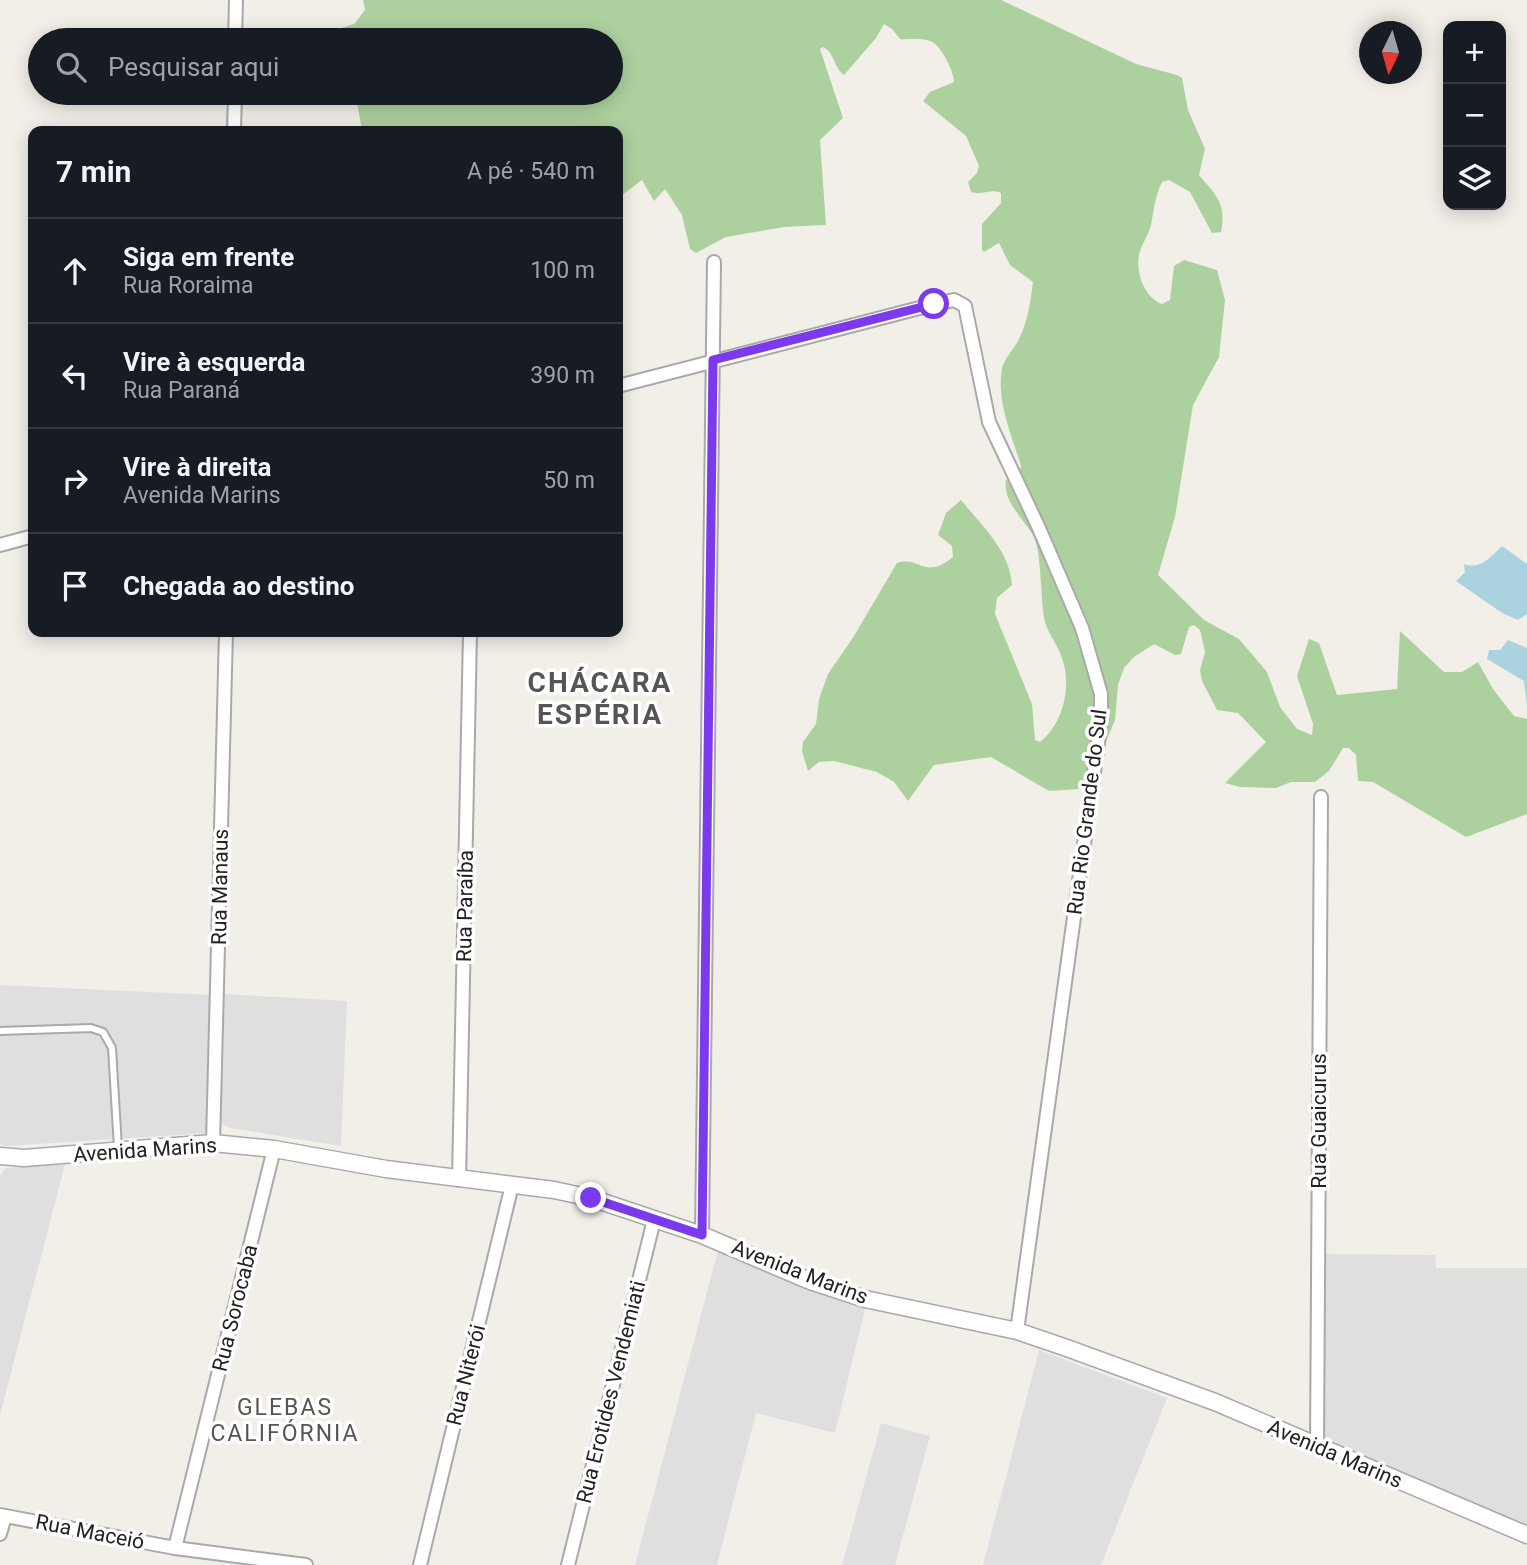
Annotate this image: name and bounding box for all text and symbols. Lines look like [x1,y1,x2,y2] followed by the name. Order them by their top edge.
[1359,21,1422,84] north arrow
[1443,21,1506,210] map controls
[1443,21,1506,84] button: +
[28,28,623,105] search box
[52,48,90,86] icon: search
[108,52,279,82] text: Pesquisar aqui
[1443,84,1506,147] button: −
[1443,147,1506,210] button: layers
[56,154,131,189] text: 7 min
[467,158,595,185] text: A pé · 540 m
[123,242,294,272] text: Siga em frente
[56,252,94,290] icon: ahead
[530,257,595,284] text: 100 m
[123,272,254,299] text: Rua Roraima
[918,288,949,319] route start
[123,347,306,377] text: Vire à esquerda
[56,357,94,395] icon: left
[530,362,595,389] text: 390 m
[123,377,240,404] text: Rua Paraná
[123,452,271,482] text: Vire à direita
[56,462,94,500] icon: right
[543,467,595,494] text: 50 m
[123,482,281,509] text: Avenida Marins
[56,567,94,605] icon: arrive
[123,571,354,601] text: Chegada ao destino
[528,666,672,731] district label: CHÁCARA ESPÉRIA
[1062,708,1112,916] street label: Rua Rio Grande do Sul
[207,829,233,945] street label: Rua Manaus
[452,850,478,962] street label: Rua Paraíba
[1307,1053,1331,1189] street label: Rua Guaicurus
[72,1133,218,1167] street label: Avenida Marins
[575,1182,606,1213] route end
[728,1235,872,1309] street label: Avenida Marins
[208,1242,262,1374] street label: Rua Sorocaba
[572,1278,650,1506] street label: Rua Erotides Vendemiati
[442,1322,490,1428] street label: Rua Niterói
[210,1394,360,1447] district label: GLEBAS CALIFÓRNIA
[1264,1415,1406,1493] street label: Avenida Marins
[34,1510,146,1554] street label: Rua Maceió

